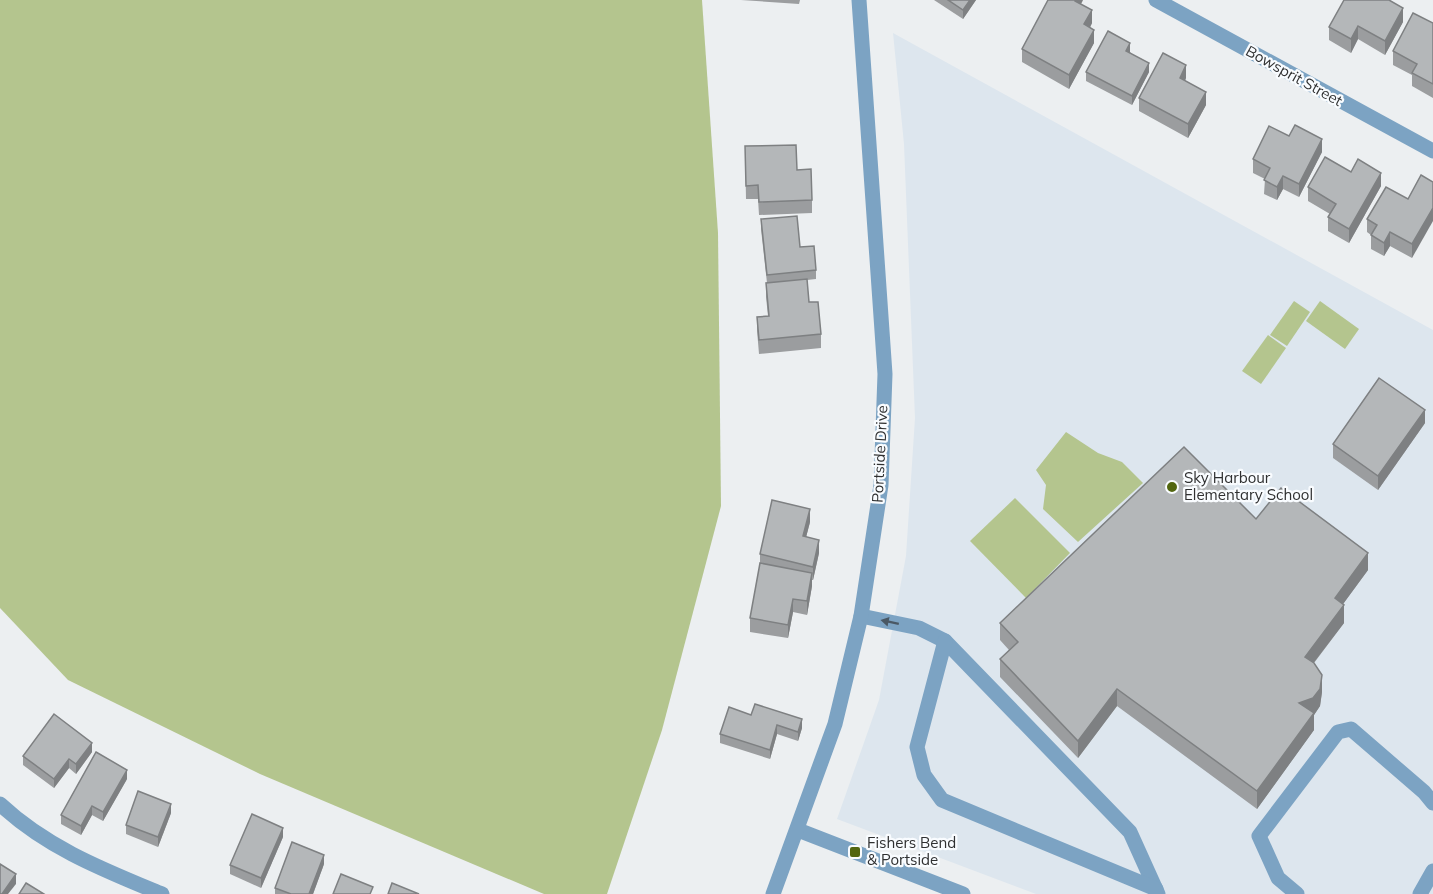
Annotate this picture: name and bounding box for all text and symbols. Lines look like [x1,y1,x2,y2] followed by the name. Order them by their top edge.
[1243,41,1346,110] street label: Bowsprit Street
[867,405,892,503] street label: Portside Drive
[1184,468,1313,504] place label: Sky Harbour Elementary School
[1165,480,1179,494] marker: Sky Harbour Elementary School
[880,617,899,626] one-way arrow
[867,833,956,869] place label: Fishers Bend & Portside
[848,845,862,859] marker: Fishers Bend & Portside

